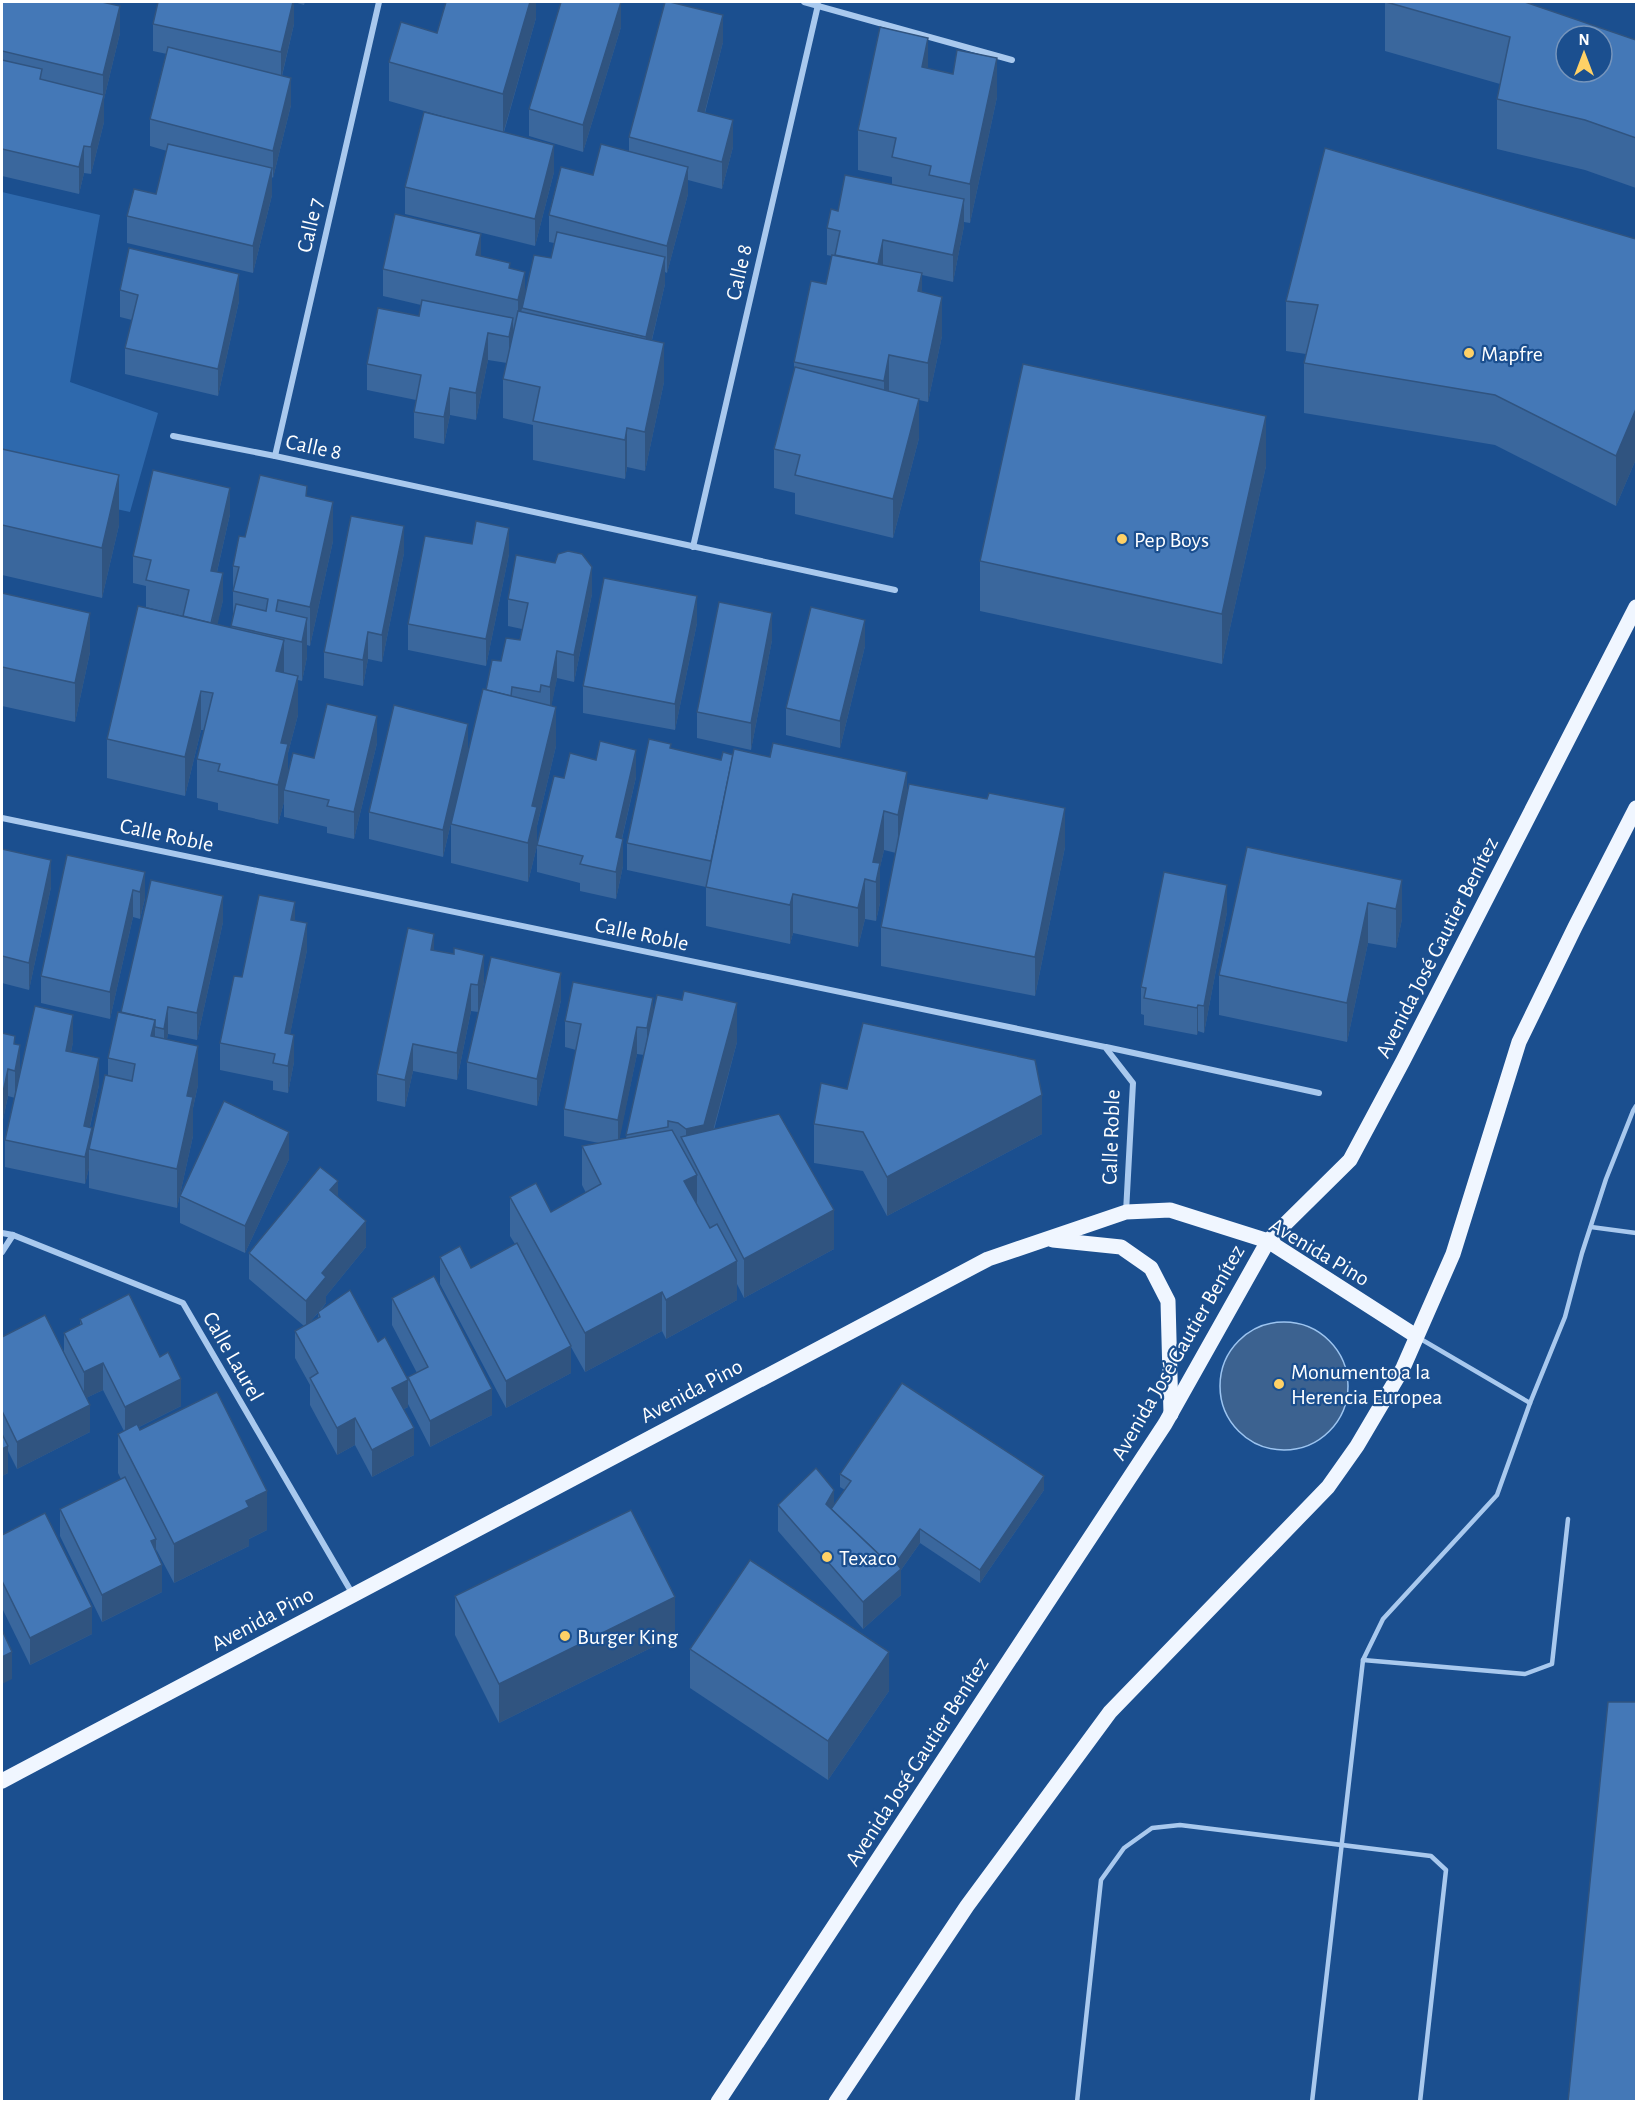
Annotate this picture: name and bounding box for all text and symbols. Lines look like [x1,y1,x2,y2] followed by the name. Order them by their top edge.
[1554,24,1614,84] north arrow
[1578,32,1590,48] text: N
[293,196,327,255] street label: Calle 7
[722,242,756,302] street label: Calle 8
[1481,343,1543,365] place label: Mapfre
[1462,346,1476,360] marker: Mapfre
[284,430,344,464] street label: Calle 8
[1134,529,1209,551] place label: Pep Boys
[1115,532,1129,546] marker: Pep Boys
[118,814,216,856] street label: Calle Roble
[1372,834,1502,1061] street label: Avenida José Gautier Benítez
[593,913,691,955] street label: Calle Roble
[1098,1089,1124,1185] street label: Calle Roble
[1266,1214,1373,1290] street label: Avenida Pino
[1107,1241,1248,1464] street label: Avenida José Gautier Benítez
[199,1308,267,1405] street label: Calle Laurel
[637,1355,746,1427] street label: Avenida Pino
[1291,1361,1442,1408] place label: Monumento a la Herencia Europea
[1272,1377,1286,1391] marker: Monumento a la Herencia Europea
[839,1547,897,1569] place label: Texaco
[820,1550,834,1564] marker: Texaco
[208,1583,317,1655] street label: Avenida Pino
[577,1626,678,1648] place label: Burger King
[558,1629,572,1643] marker: Burger King
[841,1653,993,1870] street label: Avenida José Gautier Benítez

